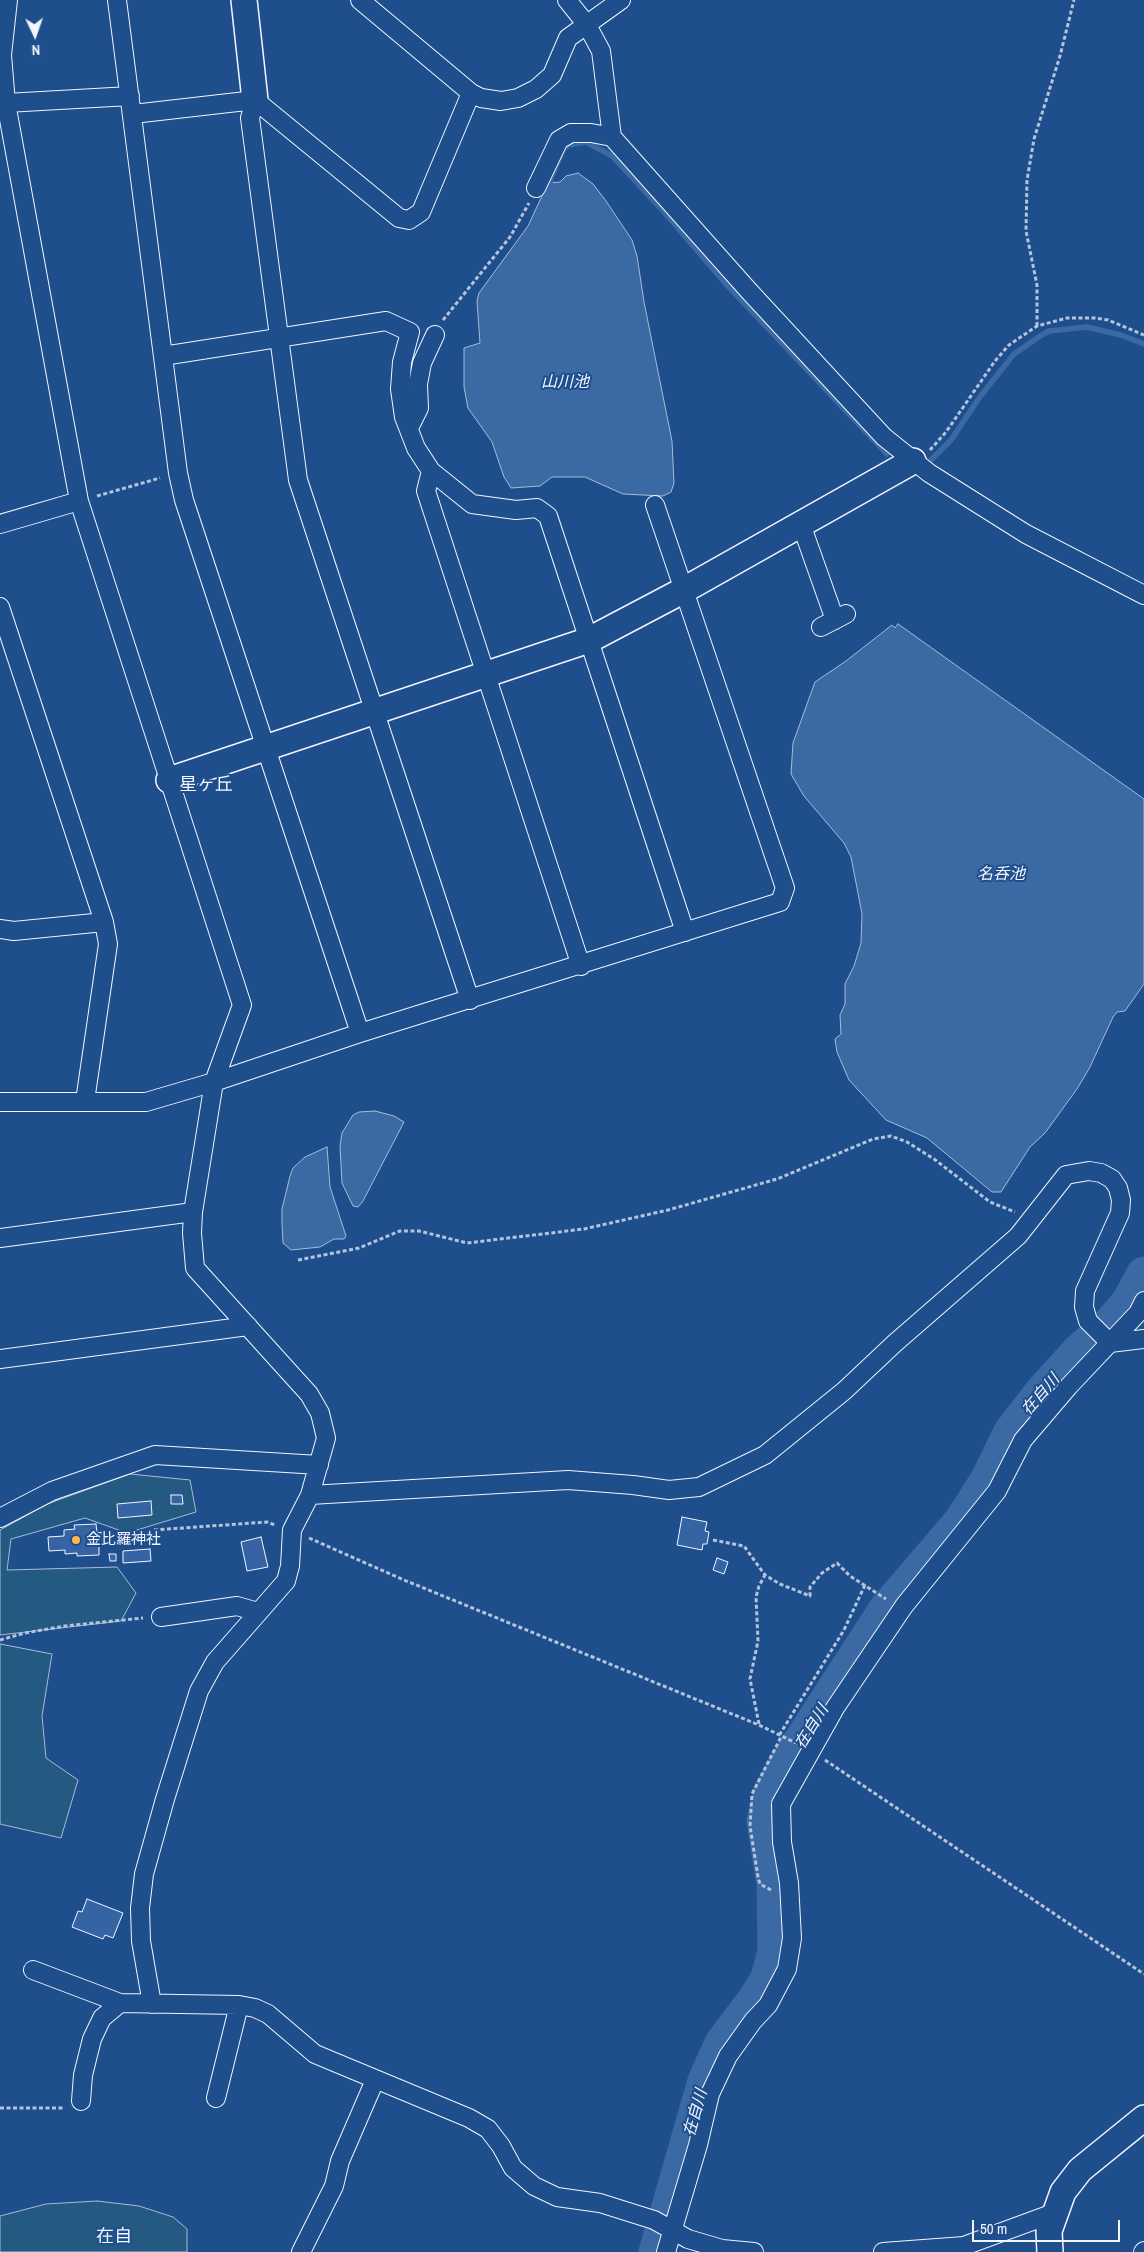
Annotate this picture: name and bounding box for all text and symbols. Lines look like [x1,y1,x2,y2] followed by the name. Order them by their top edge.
[10,10,60,60] north arrow
[31,41,40,59] text: N
[541,373,589,393] water label: 山川池
[179,774,233,796] district label: 星ヶ丘
[977,865,1025,885] water label: 名呑池
[1018,1371,1064,1419] water label: 在自川
[86,1531,161,1549] place label: 金比羅神社
[70,1534,82,1546] marker: 金比羅神社
[791,1702,833,1752] water label: 在自川
[680,2087,712,2139] water label: 在自川
[974,2210,1122,2242] scale bar
[980,2218,1007,2239] text: 50 m
[96,2226,132,2248] district label: 在自

